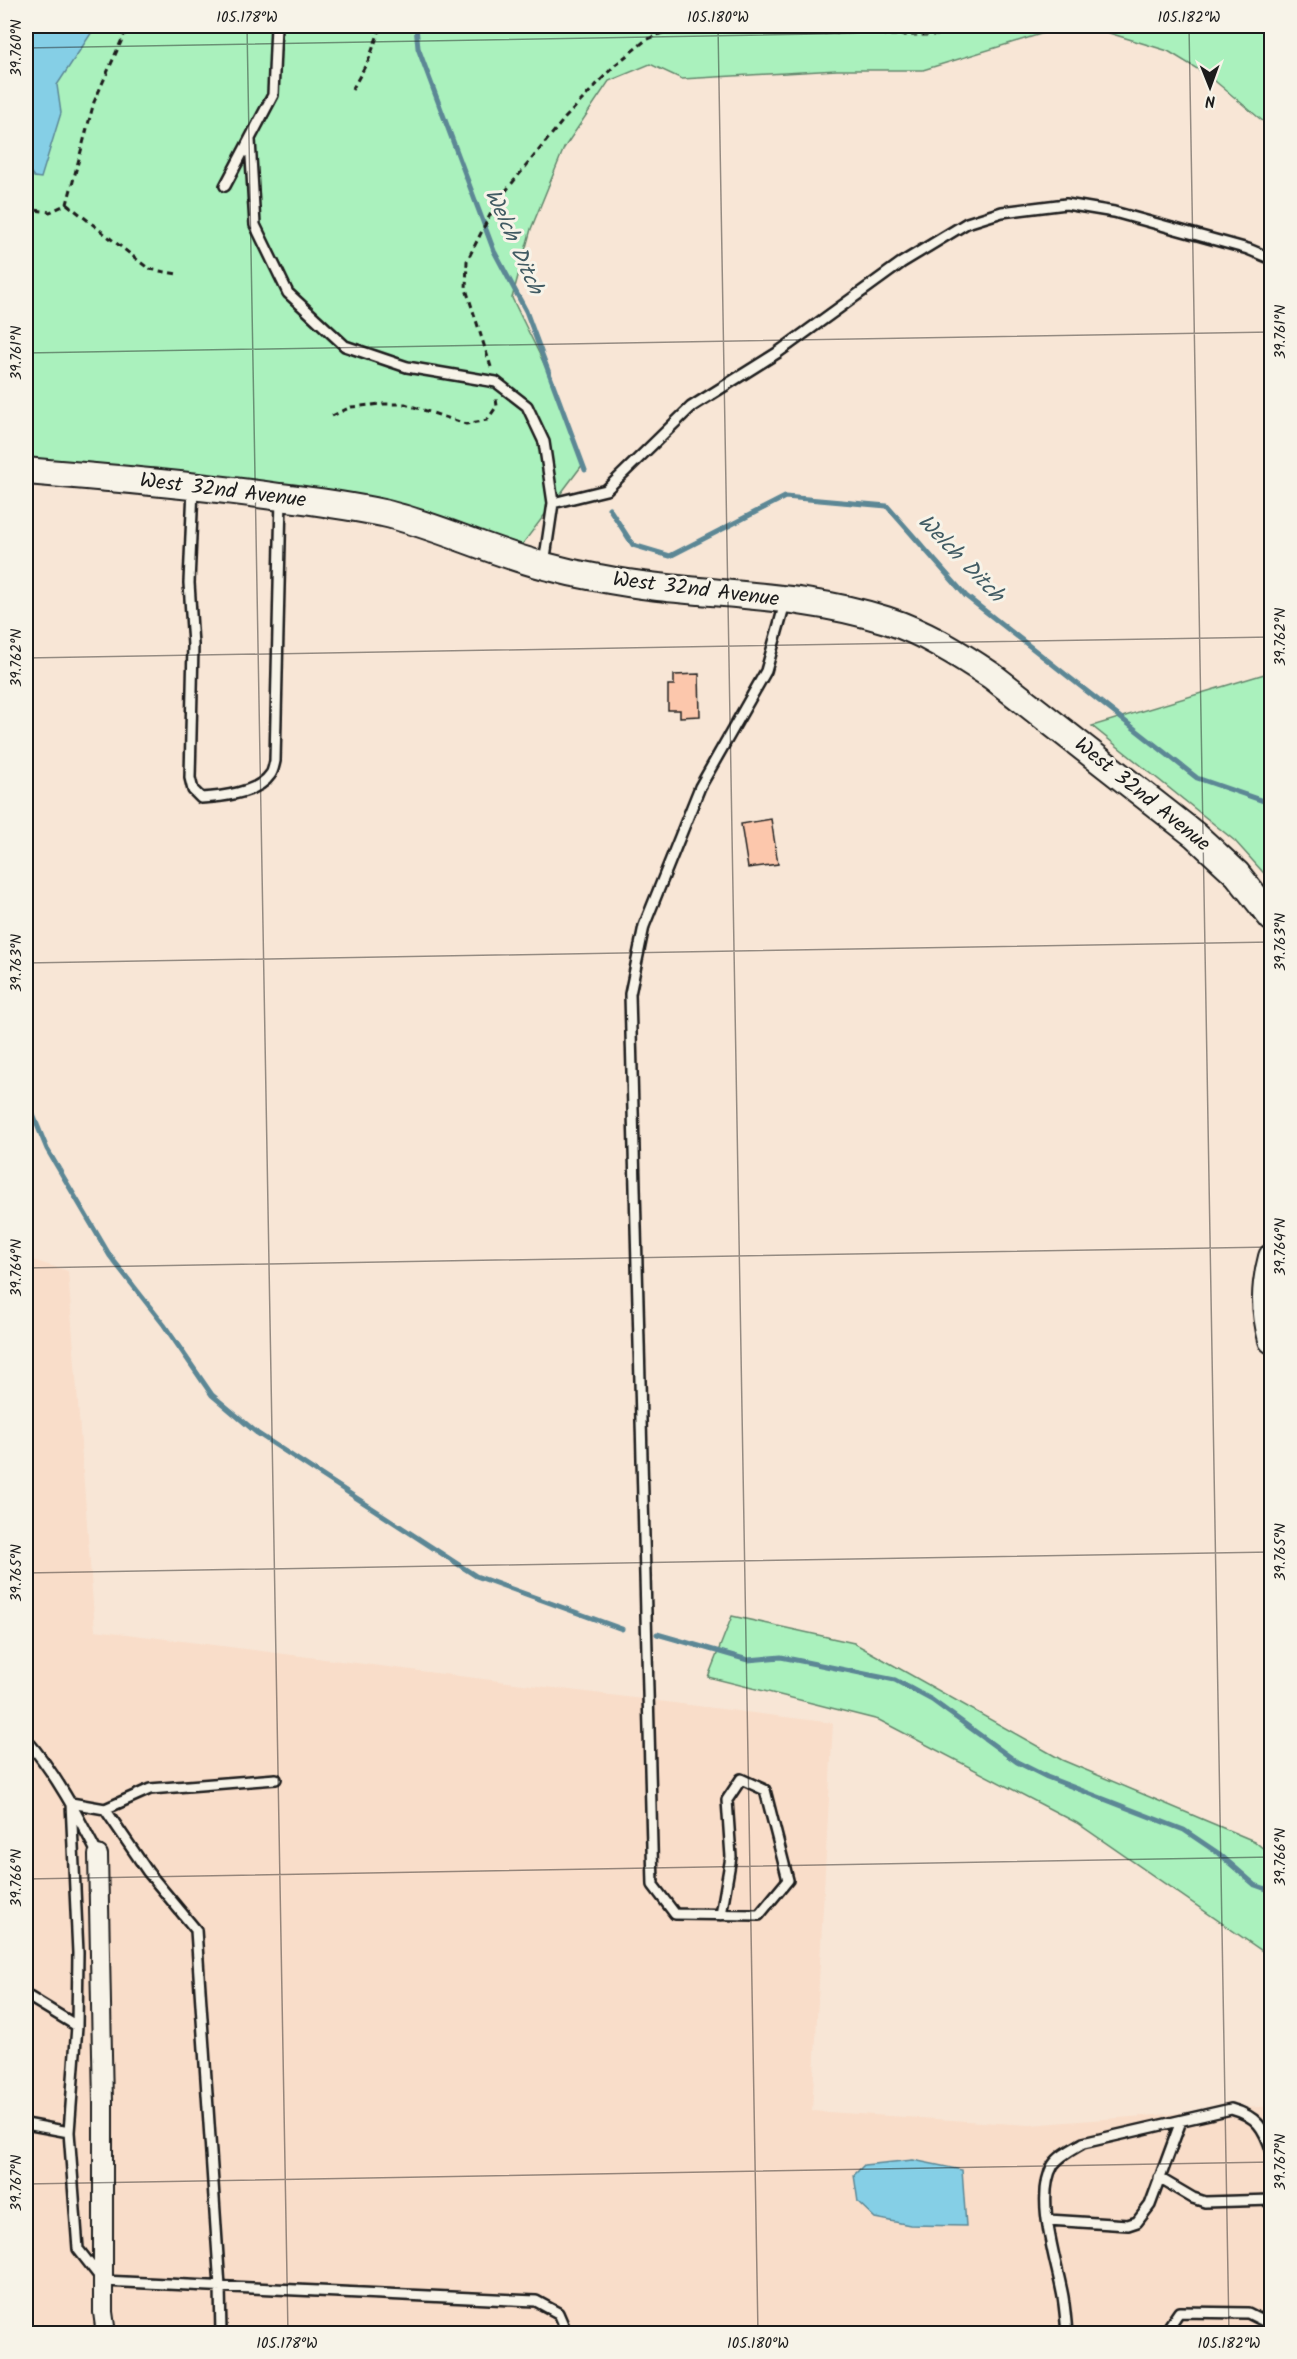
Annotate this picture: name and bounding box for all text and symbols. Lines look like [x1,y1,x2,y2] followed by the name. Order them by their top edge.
[216,6,278,30] text: 105.178°W
[687,6,749,30] text: 105.180°W
[1157,6,1221,30] text: 105.182°W
[5,19,29,77] text: 39.760°N
[1180,57,1240,117] north arrow
[1205,88,1216,113] text: N
[474,184,553,302] water label: Welch Ditch
[1269,305,1293,359] text: 39.761°N
[5,326,29,380] text: 39.761°N
[138,464,309,518] street label: West 32nd Avenue
[908,506,1013,613] water label: Welch Ditch
[611,563,782,617] street label: West 32nd Avenue
[1269,608,1293,666] text: 39.762°N
[5,629,29,687] text: 39.762°N
[1067,729,1218,861] street label: West 32nd Avenue
[1269,913,1293,971] text: 39.763°N
[5,934,29,992] text: 39.763°N
[1269,1218,1293,1276] text: 39.764°N
[5,1239,29,1297] text: 39.764°N
[1269,1523,1293,1581] text: 39.765°N
[5,1544,29,1602] text: 39.765°N
[1269,1828,1293,1886] text: 39.766°N
[5,1849,29,1907] text: 39.766°N
[1269,2134,1293,2190] text: 39.767°N
[5,2155,29,2211] text: 39.767°N
[256,2332,318,2356] text: 105.178°W
[727,2332,789,2356] text: 105.180°W
[1197,2332,1261,2356] text: 105.182°W

